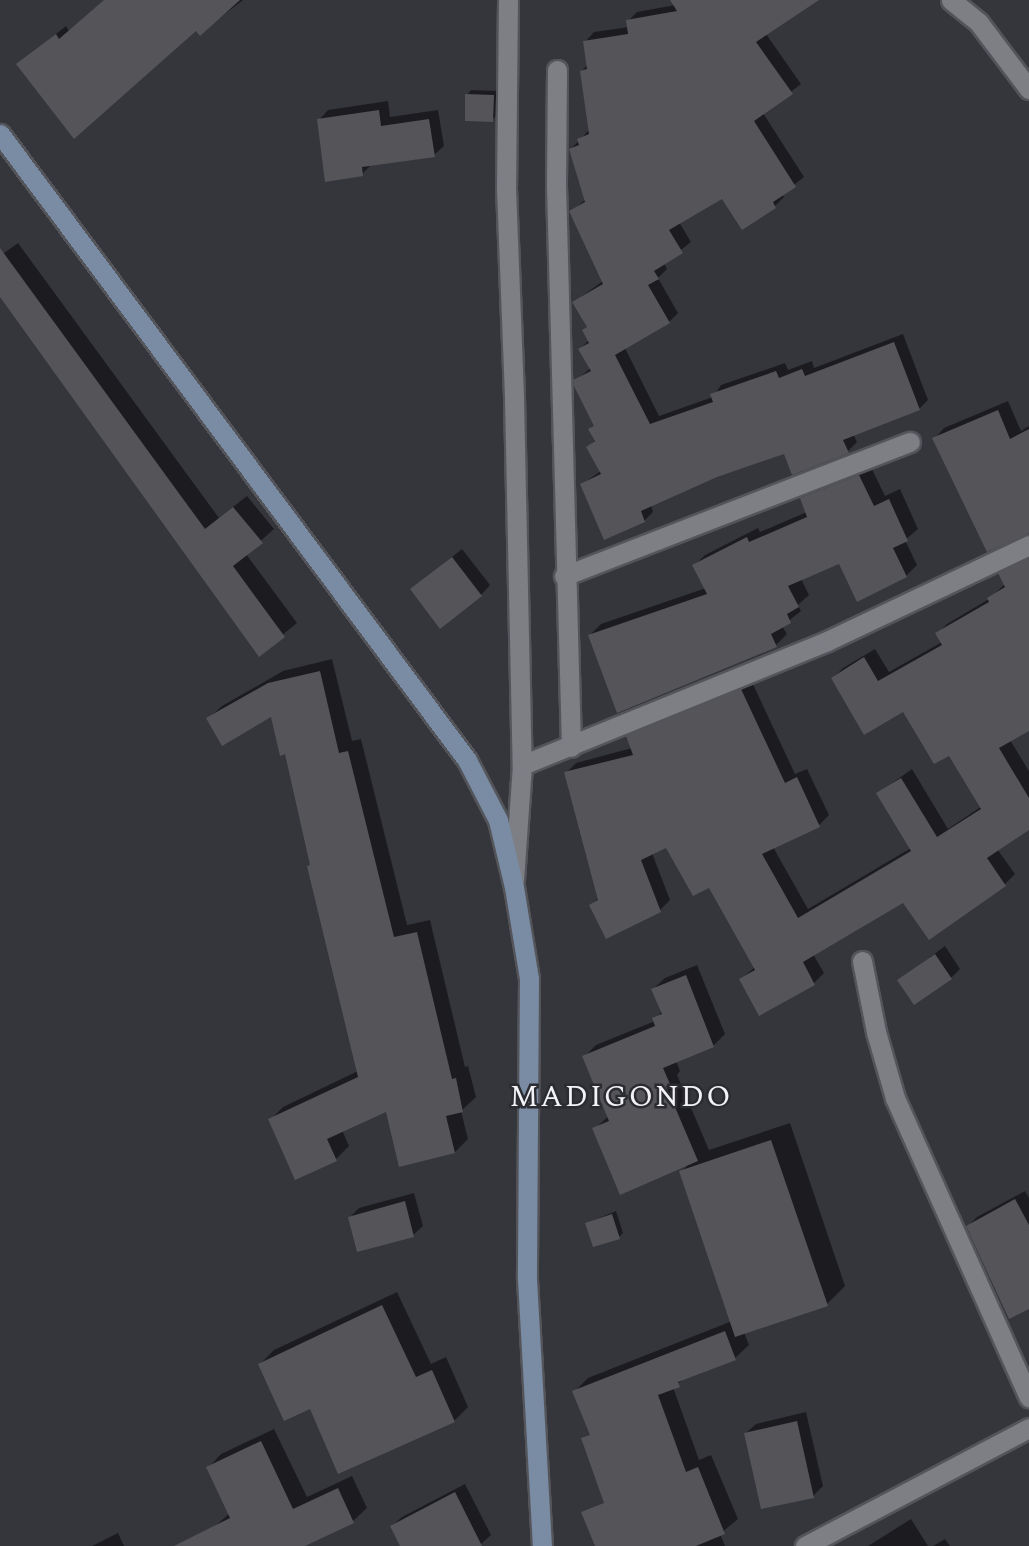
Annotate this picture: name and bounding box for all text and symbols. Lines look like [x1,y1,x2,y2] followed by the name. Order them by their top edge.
[511,1079,731,1115] district label: MADIGONDO

